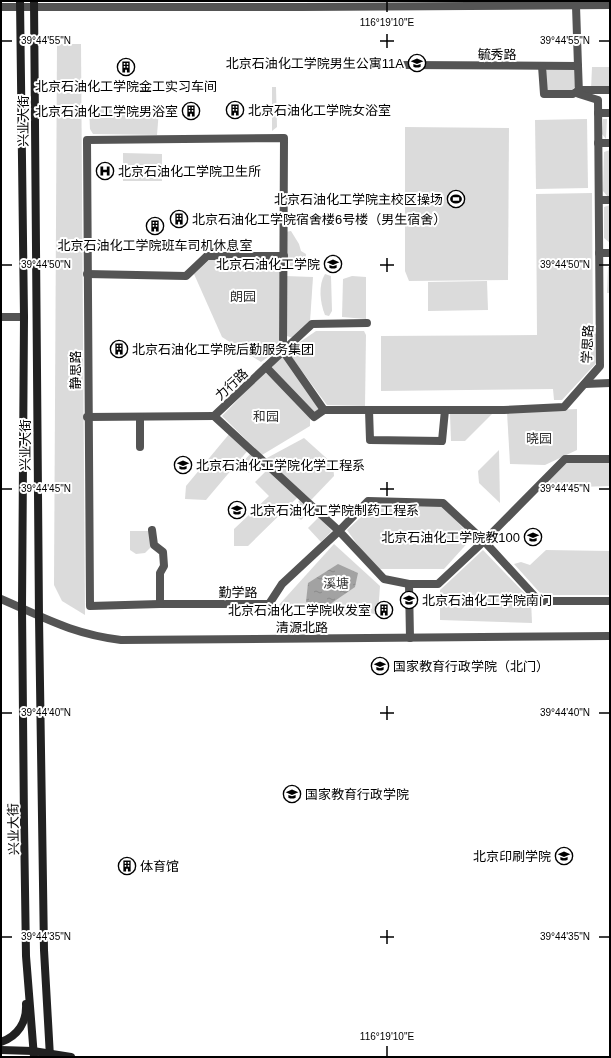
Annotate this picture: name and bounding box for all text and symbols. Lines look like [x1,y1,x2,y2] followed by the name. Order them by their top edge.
[360,17,414,28] text: 116°19'10"E
[21,35,71,46] text: 39°44'55"N
[540,35,590,46] text: 39°44'55"N
[477,47,517,62] street label: 毓秀路
[407,53,427,73] school or university icon: 北京石油化工学院男生公寓11A
[226,56,404,71] place label: 北京石油化工学院男生公寓11A
[116,57,136,77] building icon: 北京石油化工学院金工实习车间
[35,79,217,94] place label: 北京石油化工学院金工实习车间
[16,95,31,147] street label: 兴业大街
[225,100,245,120] building icon: 北京石油化工学院女浴室
[181,101,201,121] building icon: 北京石油化工学院男浴室
[248,103,391,118] place label: 北京石油化工学院女浴室
[35,104,178,119] place label: 北京石油化工学院男浴室
[95,161,115,181] hospital icon: 北京石油化工学院卫生所
[118,164,261,179] place label: 北京石油化工学院卫生所
[446,189,466,209] sports icon: 北京石油化工学院主校区操场
[274,192,443,207] place label: 北京石油化工学院主校区操场
[169,209,189,229] building icon: 北京石油化工学院宿舍楼6号楼（男生宿舍）
[192,212,446,227] place label: 北京石油化工学院宿舍楼6号楼（男生宿舍）
[145,216,165,236] building icon: 北京石油化工学院班车司机休息室
[57,238,253,253] place label: 北京石油化工学院班车司机休息室
[323,254,343,274] school or university icon: 北京石油化工学院
[216,257,320,272] place label: 北京石油化工学院
[21,259,71,270] text: 39°44'50"N
[540,259,590,270] text: 39°44'50"N
[230,289,256,304] park label: 朗园
[579,324,596,364] street label: 学思路
[109,339,129,359] building icon: 北京石油化工学院后勤服务集团
[132,342,314,357] place label: 北京石油化工学院后勤服务集团
[68,350,83,390] street label: 静思路
[212,366,251,403] street label: 力行路
[253,409,279,424] park label: 和园
[18,419,33,471] street label: 兴业大街
[526,431,552,446] park label: 晓园
[173,455,193,475] school or university icon: 北京石油化工学院化学工程系
[196,458,365,473] place label: 北京石油化工学院化学工程系
[21,483,71,494] text: 39°44'45"N
[540,483,590,494] text: 39°44'45"N
[227,500,247,520] school or university icon: 北京石油化工学院制药工程系
[250,503,419,518] place label: 北京石油化工学院制药工程系
[523,527,543,547] school or university icon: 北京石油化工学院教100
[381,530,520,545] place label: 北京石油化工学院教100
[323,576,349,591] park label: 溪塘
[218,585,258,600] street label: 勤学路
[399,590,419,610] school or university icon: 北京石油化工学院南门
[422,593,552,608] place label: 北京石油化工学院南门
[374,600,394,620] building icon: 北京石油化工学院收发室
[228,603,371,618] place label: 北京石油化工学院收发室
[276,620,328,635] street label: 清源北路
[370,656,390,676] school or university icon: 国家教育行政学院（北门）
[393,659,549,674] place label: 国家教育行政学院（北门）
[21,707,71,718] text: 39°44'40"N
[540,707,590,718] text: 39°44'40"N
[282,784,302,804] school or university icon: 国家教育行政学院
[305,787,409,802] place label: 国家教育行政学院
[6,803,21,855] street label: 兴业大街
[554,846,574,866] school or university icon: 北京印刷学院
[473,849,551,864] place label: 北京印刷学院
[117,856,137,876] building icon: 体育馆
[140,859,179,874] place label: 体育馆
[21,931,71,942] text: 39°44'35"N
[540,931,590,942] text: 39°44'35"N
[360,1031,414,1042] text: 116°19'10"E

